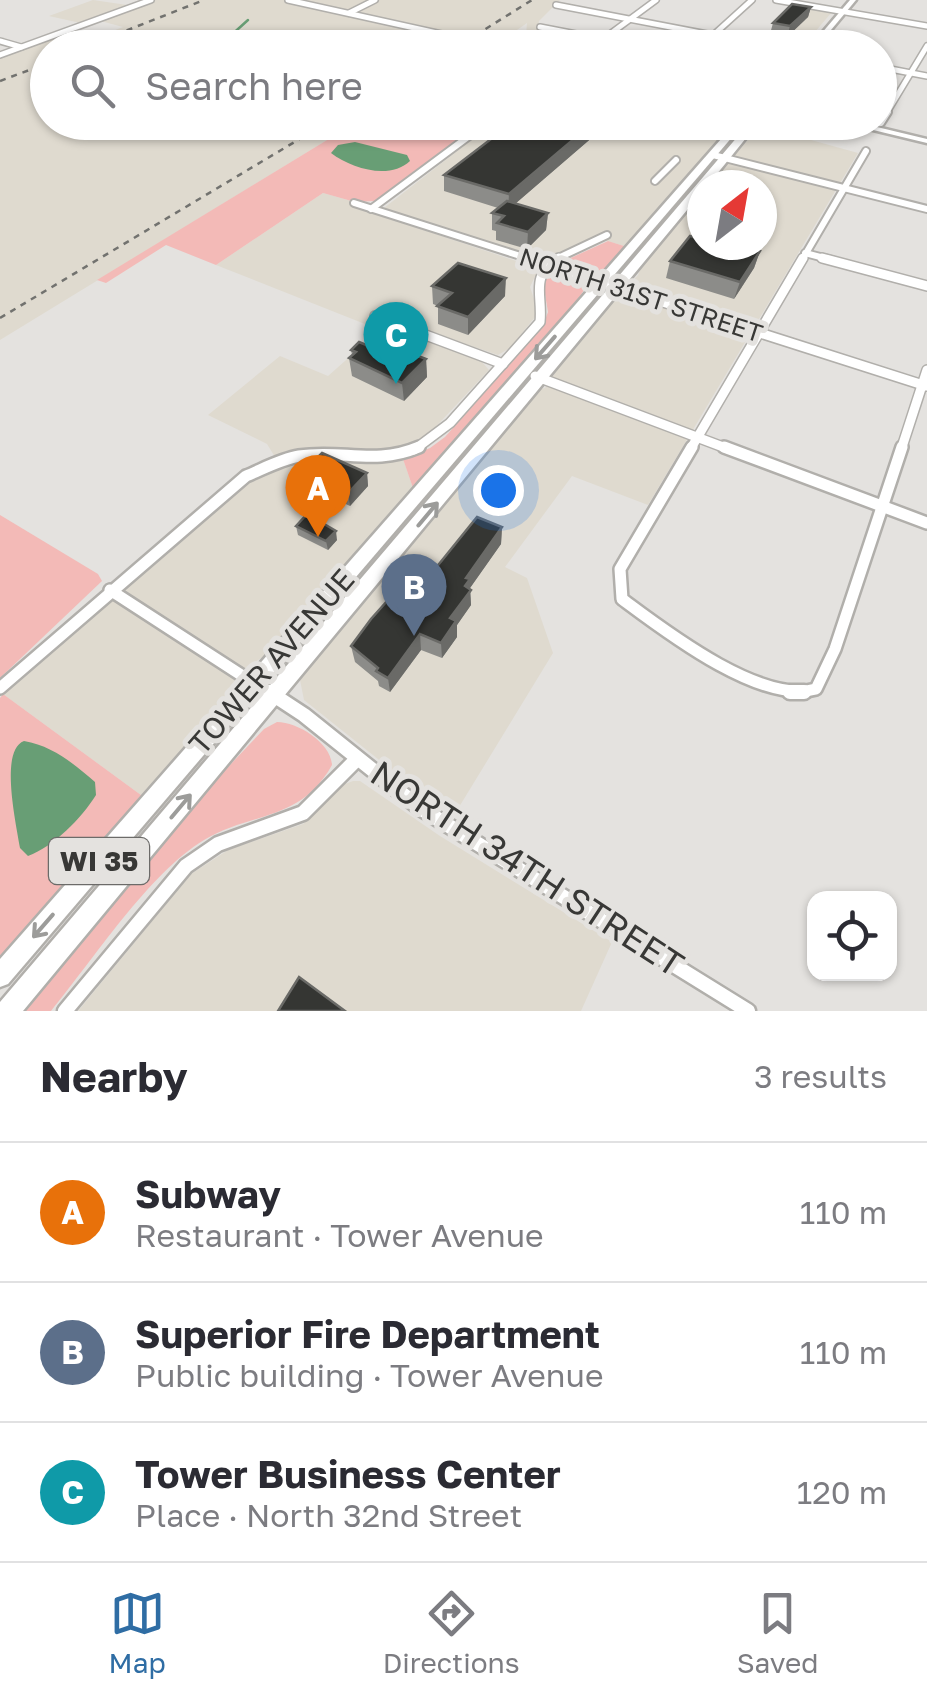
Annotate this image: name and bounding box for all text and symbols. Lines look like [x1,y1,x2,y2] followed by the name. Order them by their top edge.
[30,30,897,140] search box
[65,58,120,113] icon: search
[145,63,363,108] text: Search here
[687,170,777,260] north arrow
[516,241,767,348] street label: NORTH 31ST STREET
[364,302,428,384] pin: C
[533,335,556,360] one-way arrow
[286,454,350,537] pin: A
[473,465,524,516] your location
[416,501,438,527] one-way arrow
[382,554,446,636] pin: B
[181,561,361,761] street label: TOWER AVENUE
[363,751,692,985] street label: NORTH 34TH STREET
[170,793,192,819] one-way arrow
[49,838,149,884] road number: WI 35
[807,891,897,981] map controls
[807,891,897,981] button: locate
[32,913,55,938] one-way arrow
[40,1051,188,1101] text: Nearby
[754,1057,887,1095] text: 3 results
[135,1171,281,1216] text: Subway
[61,1193,84,1231] text: A
[800,1193,887,1231] text: 110 m
[135,1216,544,1254] text: Restaurant · Tower Avenue
[135,1311,600,1356] text: Superior Fire Department
[61,1333,84,1371] text: B
[800,1333,887,1371] text: 110 m
[135,1356,603,1394] text: Public building · Tower Avenue
[135,1451,561,1496] text: Tower Business Center
[61,1473,84,1511] text: C
[797,1473,887,1511] text: 120 m
[135,1496,522,1534] text: Place · North 32nd Street
[109,1586,166,1679] tab: Map
[383,1586,520,1679] tab: Directions
[737,1586,818,1679] tab: Saved

